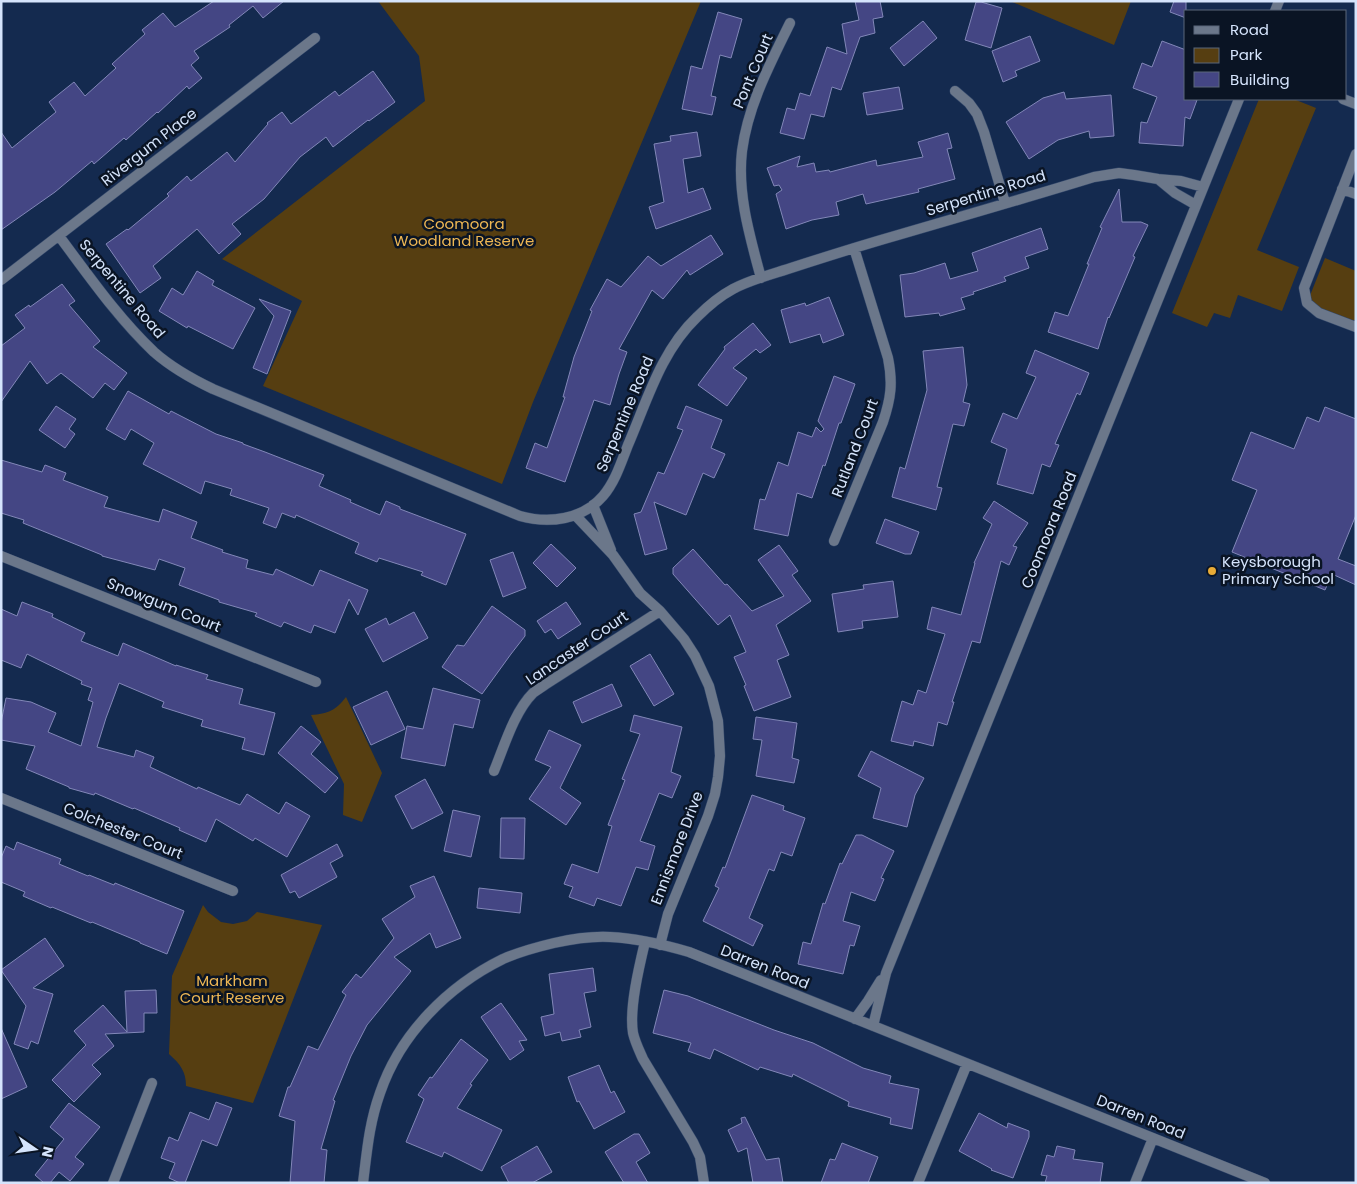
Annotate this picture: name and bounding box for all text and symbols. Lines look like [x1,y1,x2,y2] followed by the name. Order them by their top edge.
[1184,10,1347,100] legend
[1230,19,1269,40] text: Road
[727,30,778,111] street label: Pont Court
[1230,44,1262,65] text: Park
[1230,69,1290,90] text: Building
[96,103,201,191] street label: Rivergum Place
[924,164,1048,221] street label: Serpentine Road
[394,213,534,251] park label: Coomoora Woodland Reserve
[75,235,170,343] street label: Serpentine Road
[591,353,658,475] street label: Serpentine Road
[826,396,883,500] street label: Rutland Court
[1016,468,1082,591] street label: Coomoora Road
[1222,551,1334,589] place label: Keysborough Primary School
[1206,565,1218,577] marker: Keysborough Primary School
[104,572,224,637] street label: Snowgum Court
[521,605,632,690] street label: Lancaster Court
[645,788,708,908] street label: Ennismore Drive
[60,797,186,864] street label: Colchester Court
[718,939,813,994] street label: Darren Road
[180,970,284,1008] park label: Markham Court Reserve
[1094,1089,1189,1144] street label: Darren Road
[10,1124,60,1174] north arrow
[37,1145,59,1159] text: N

